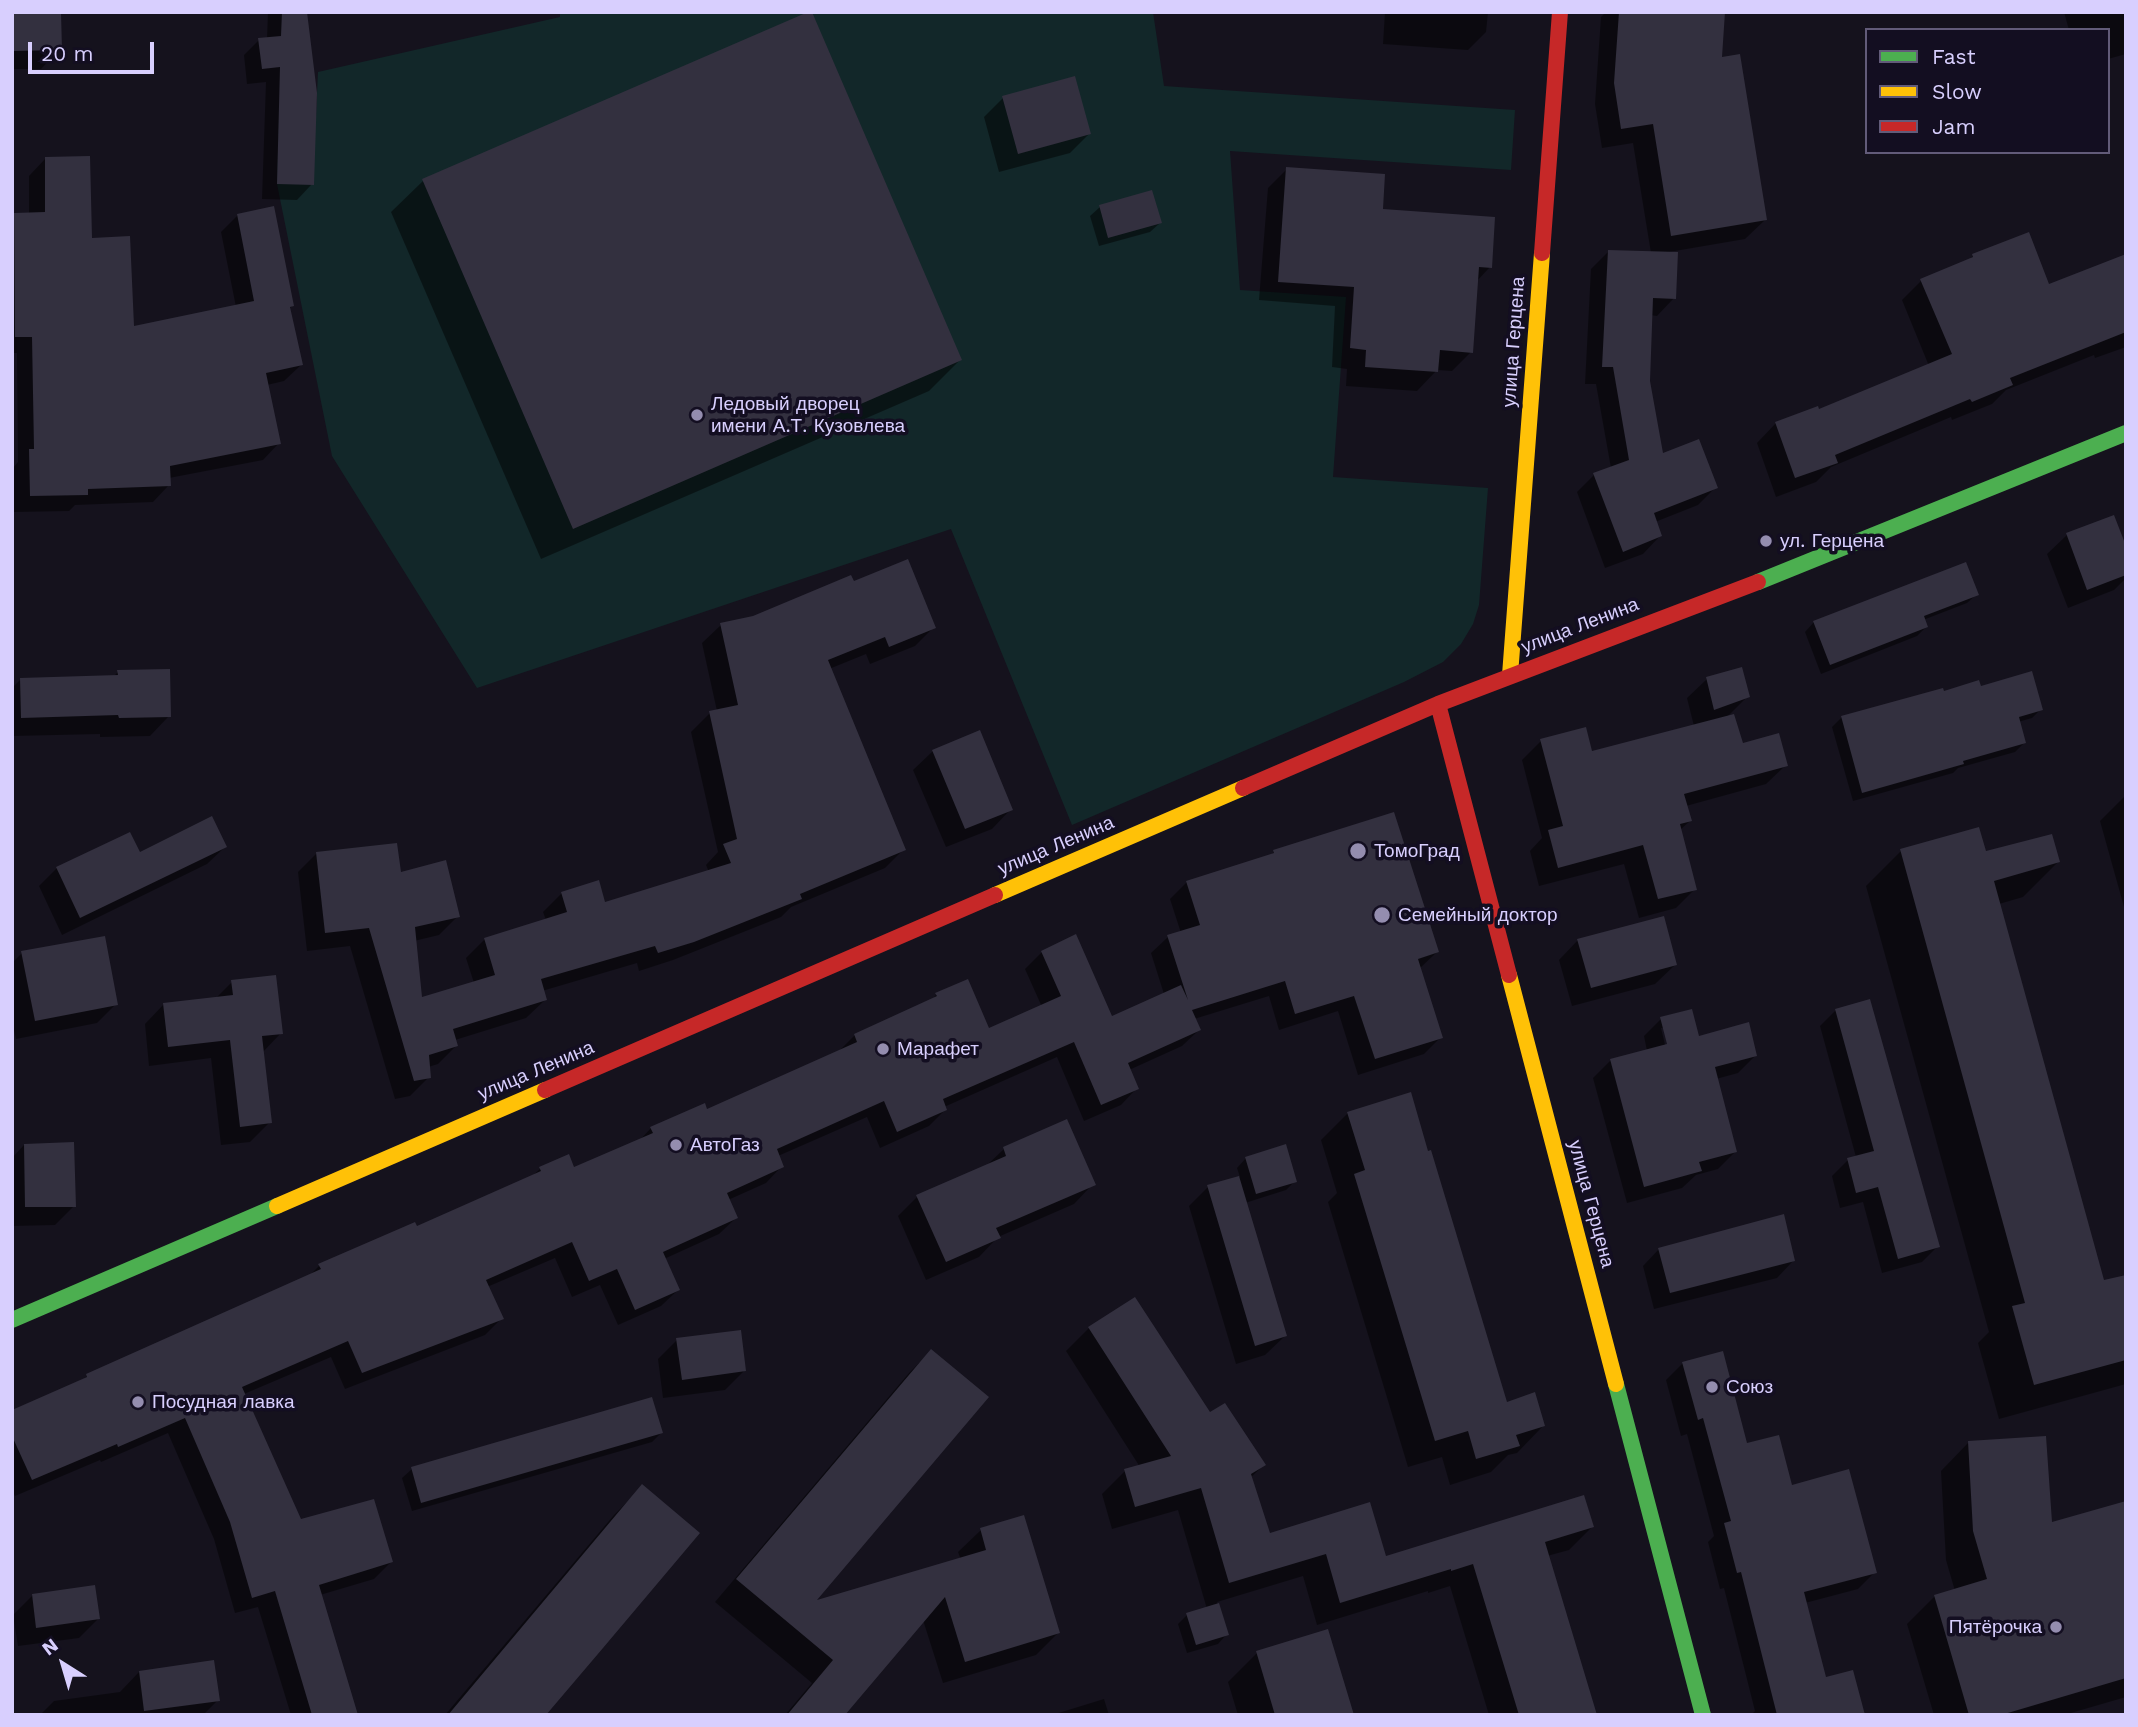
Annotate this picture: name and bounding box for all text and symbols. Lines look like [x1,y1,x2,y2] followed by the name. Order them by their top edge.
[32,28,158,72] scale bar
[1865,28,2110,154] legend
[41,41,93,66] text: 20 m
[1932,44,1976,69] text: Fast
[1932,79,1982,104] text: Slow
[1932,114,1975,139] text: Jam
[1498,276,1530,408] street label: улица Герцена
[711,393,905,437] place label: Ледовый дворец имени А.Т. Кузовлева
[689,407,705,423] marker: Ледовый дворец имени А.Т. Кузовлева
[1780,530,1884,552] place label: ул. Герцена
[1758,533,1774,549] marker: ул. Герцена
[1518,593,1642,659] street label: улица Ленина
[995,811,1117,881] street label: улица Ленина
[1374,840,1460,862] place label: ТомоГрад
[1348,841,1368,861] marker: ТомоГрад
[1398,904,1558,926] place label: Семейный доктор
[1372,905,1392,925] marker: Семейный доктор
[475,1036,597,1106] street label: улица Ленина
[897,1038,979,1060] place label: Марафет
[875,1041,891,1057] marker: Марафет
[690,1134,760,1156] place label: АвтоГаз
[668,1137,684,1153] marker: АвтоГаз
[1563,1138,1619,1270] street label: улица Герцена
[1726,1376,1773,1398] place label: Союз
[1704,1379,1720,1395] marker: Союз
[152,1391,295,1413] place label: Посудная лавка
[130,1394,146,1410] marker: Посудная лавка
[1949,1616,2042,1638] place label: Пятёрочка
[2048,1619,2064,1635] marker: Пятёрочка
[28,1629,98,1699] north arrow
[38,1633,63,1660] text: N

